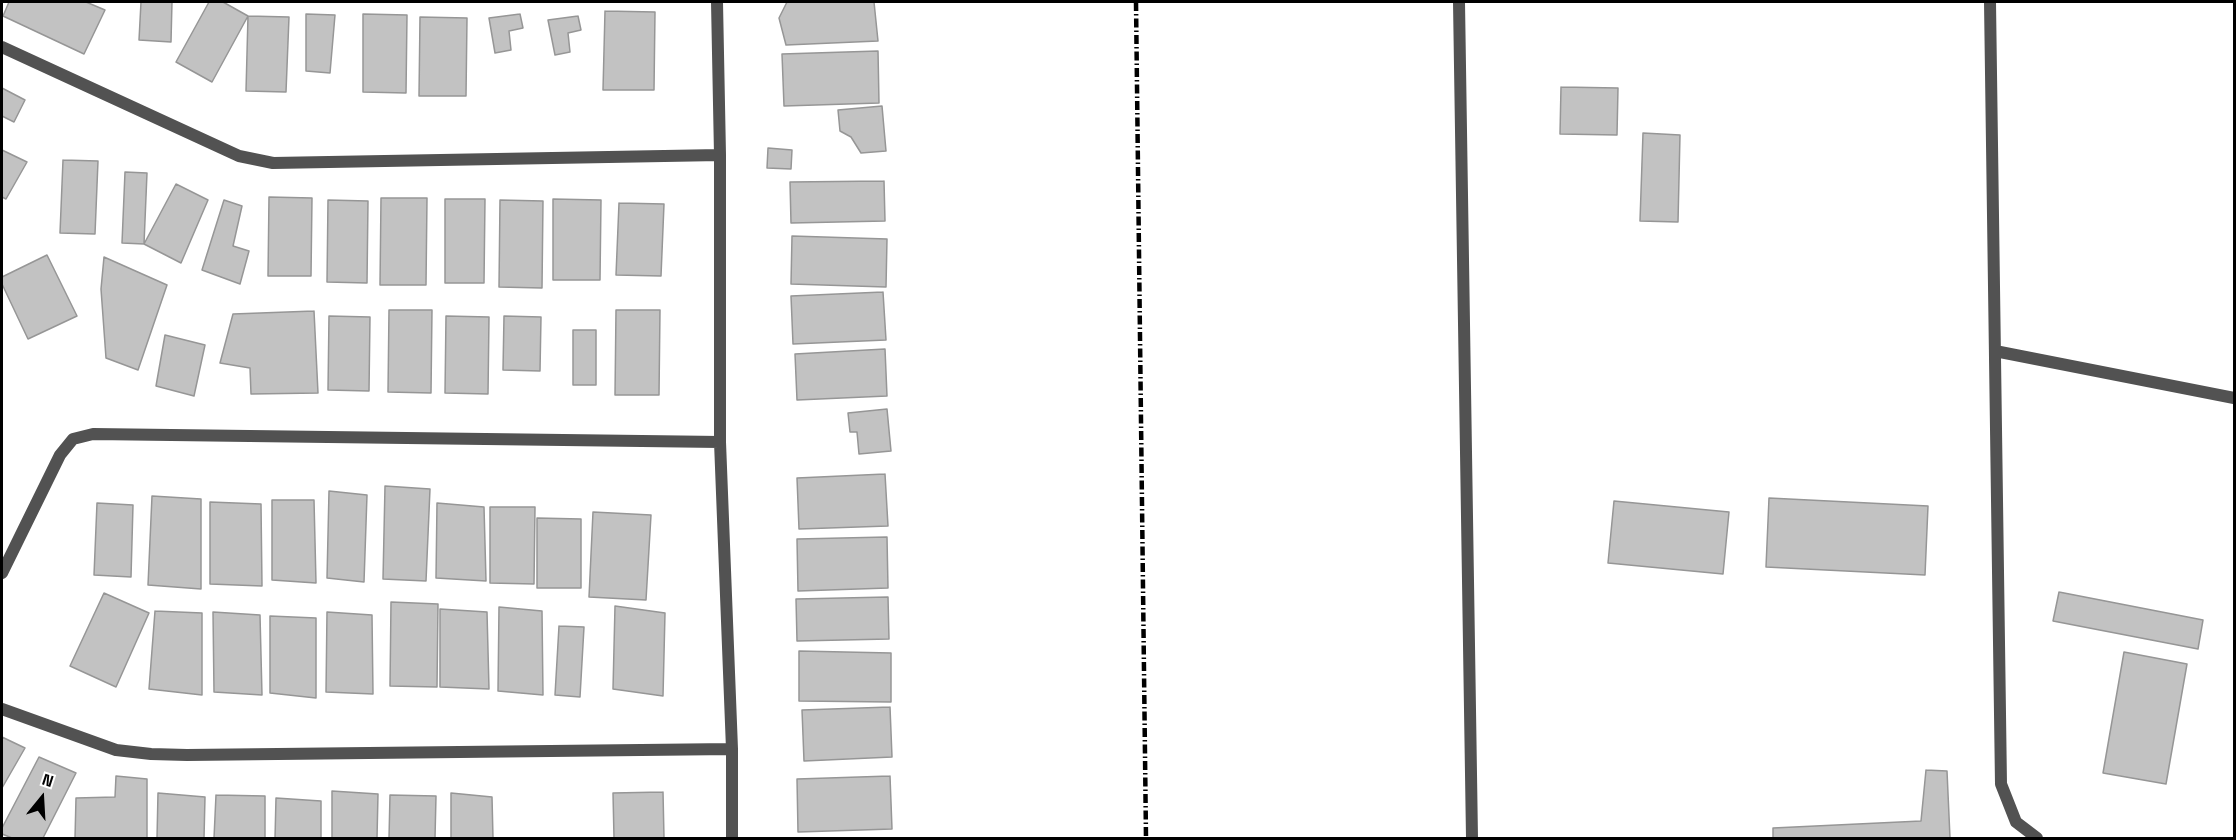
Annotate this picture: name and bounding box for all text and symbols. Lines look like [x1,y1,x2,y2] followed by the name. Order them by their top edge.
[12,768,72,828] north arrow
[39,769,56,792] text: N

